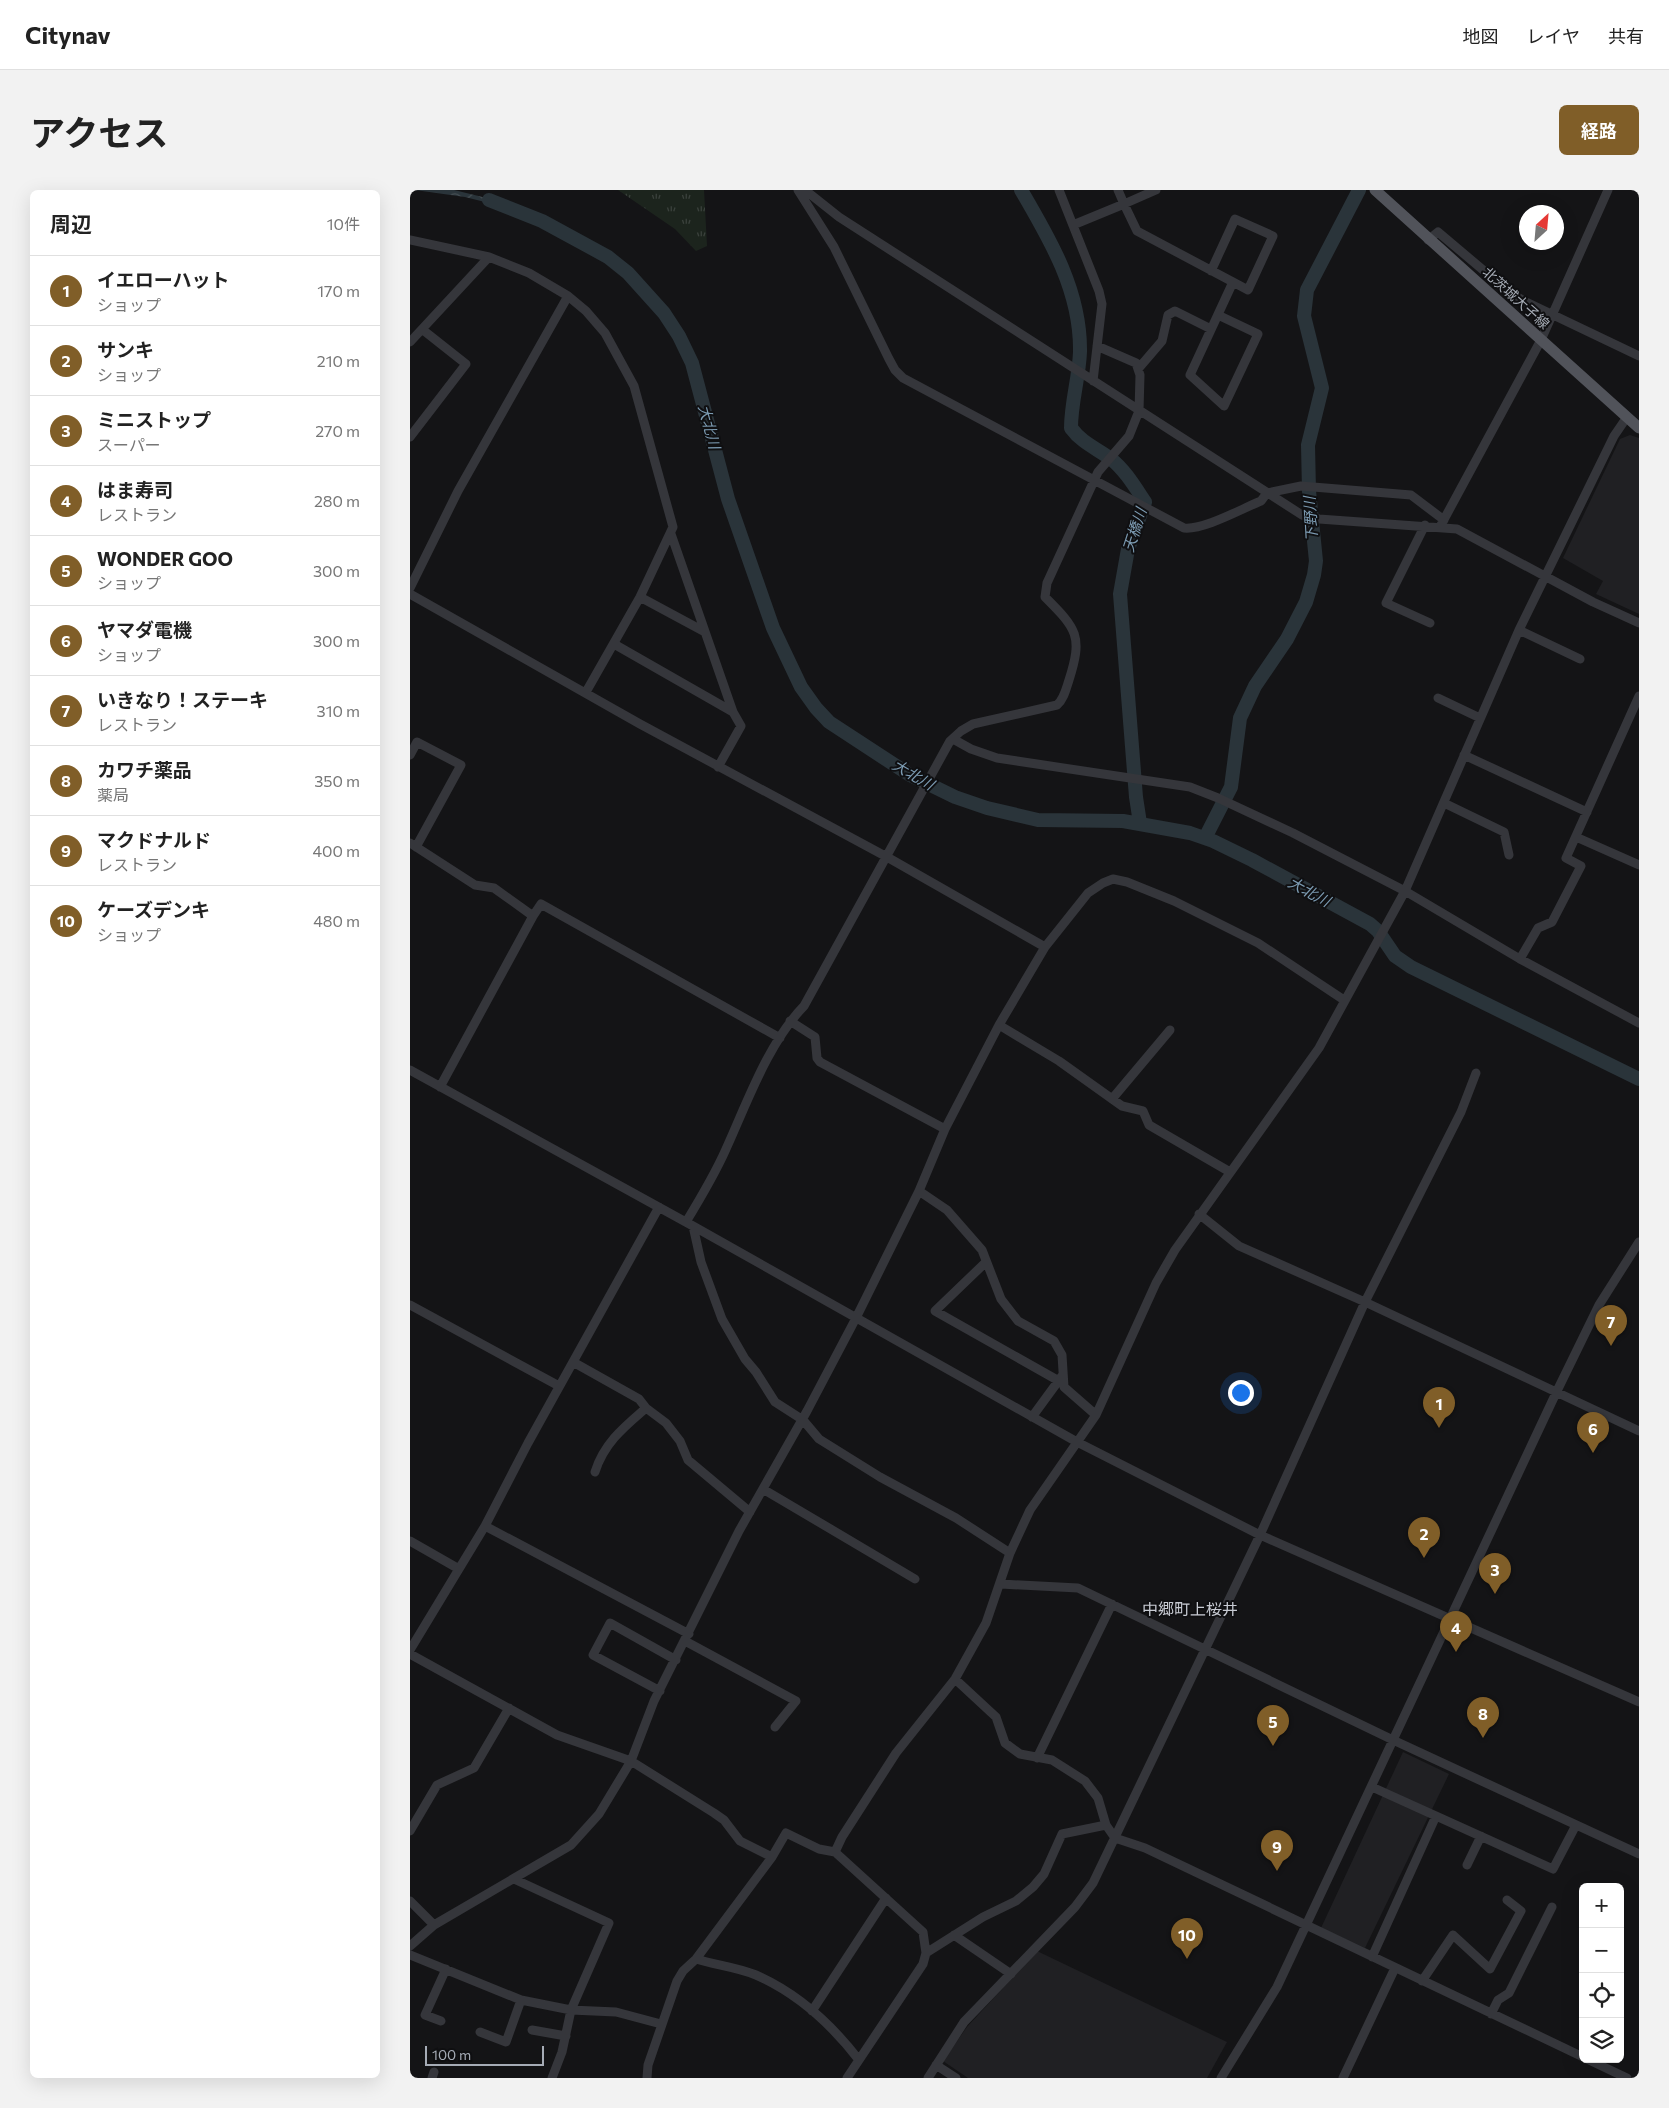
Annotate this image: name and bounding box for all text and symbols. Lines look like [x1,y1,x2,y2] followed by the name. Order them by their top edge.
[25,20,111,49] text: Citynav
[1463,25,1499,47] text: 地図
[1527,25,1580,47] text: レイヤ
[1608,25,1644,47] text: 共有
[1559,105,1639,155] button: 経路
[30,110,168,153] text: アクセス
[1519,205,1564,250] north arrow
[50,211,92,236] text: 周辺
[327,214,360,233] text: 10件
[1479,263,1553,332] street label: 北茨城大子線
[97,268,229,291] text: イエローハット
[62,281,70,300] text: 1
[317,281,360,300] text: 170 m
[97,295,161,314] text: ショップ
[97,338,154,361] text: サンキ
[61,351,71,370] text: 2
[317,351,360,370] text: 210 m
[97,365,161,384] text: ショップ
[695,403,725,453] water label: 大北川
[97,408,211,431] text: ミニストップ
[61,421,71,440] text: 3
[315,421,360,440] text: 270 m
[97,435,161,454] text: スーパー
[97,478,173,501] text: はま寿司
[61,491,71,510] text: 4
[314,491,360,510] text: 280 m
[1300,494,1320,542] water label: 下野川
[1119,504,1150,554] water label: 天橋川
[97,505,177,524] text: レストラン
[97,547,233,570] text: WONDER GOO
[61,561,71,580] text: 5
[313,561,360,580] text: 300 m
[97,573,161,592] text: ショップ
[97,618,192,641] text: ヤマダ電機
[61,631,71,650] text: 6
[313,631,360,650] text: 300 m
[97,645,161,664] text: ショップ
[97,688,268,711] text: いきなり！ステーキ
[62,701,70,720] text: 7
[317,701,360,720] text: 310 m
[97,715,177,734] text: レストラン
[890,755,939,794] water label: 大北川
[97,758,192,781] text: カワチ薬品
[61,771,71,790] text: 8
[314,771,360,790] text: 350 m
[97,785,129,804] text: 薬局
[97,828,211,851] text: マクドナルド
[61,841,71,860] text: 9
[312,841,360,860] text: 400 m
[97,855,177,874] text: レストラン
[1285,873,1335,911] water label: 大北川
[97,898,210,921] text: ケーズデンキ
[57,911,75,930] text: 10
[313,911,360,930] text: 480 m
[97,925,161,944] text: ショップ
[1595,1305,1627,1346] pin: 7
[1228,1380,1254,1406] your location
[1423,1387,1455,1428] pin: 1
[1577,1412,1609,1453] pin: 6
[1408,1517,1440,1558] pin: 2
[1479,1553,1511,1594] pin: 3
[1142,1599,1238,1618] district label: 中郷町上桜井
[1440,1611,1472,1652] pin: 4
[1467,1697,1499,1738] pin: 8
[1257,1705,1289,1746] pin: 5
[1261,1830,1293,1871] pin: 9
[1579,1883,1624,2063] map controls
[1579,1883,1624,1928] button: +
[1171,1918,1203,1959] pin: 10
[1579,1928,1624,1973] button: −
[1579,1973,1624,2018] button: locate
[1579,2018,1624,2063] button: layers
[425,2043,544,2066] scale bar
[432,2046,471,2063] text: 100 m

